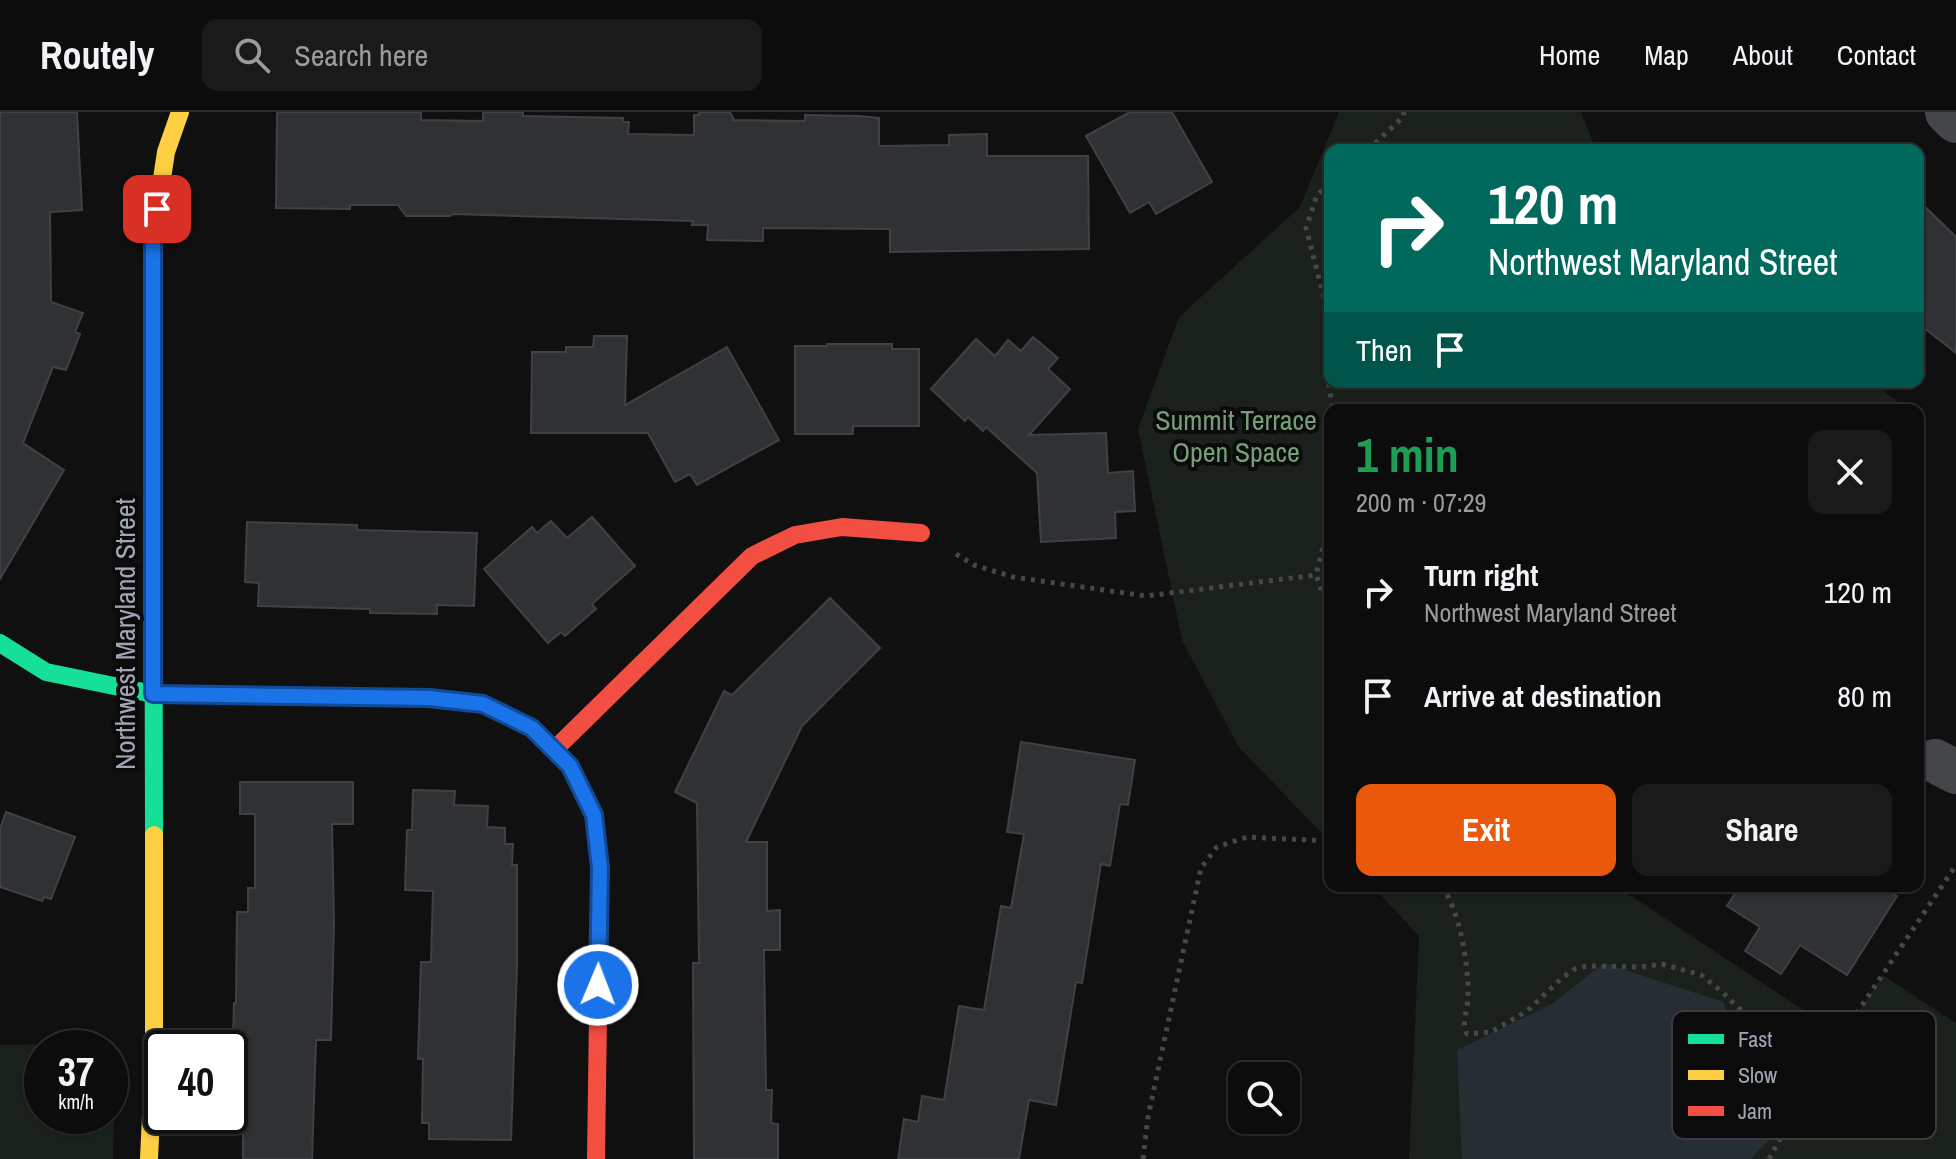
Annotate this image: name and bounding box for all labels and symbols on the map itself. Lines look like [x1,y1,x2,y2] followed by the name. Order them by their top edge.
[123,175,191,243] pin
[1155,401,1317,471] park label: Summit Terrace Open Space
[106,498,144,770] street label: Northwest Maryland Street
[556,943,640,1027] position arrow
[1672,1011,1936,1139] legend
[1738,1024,1772,1054] text: Fast
[144,1030,248,1134] speed limit sign: 40
[1738,1060,1777,1090] text: Slow
[1738,1096,1772,1126] text: Jam

